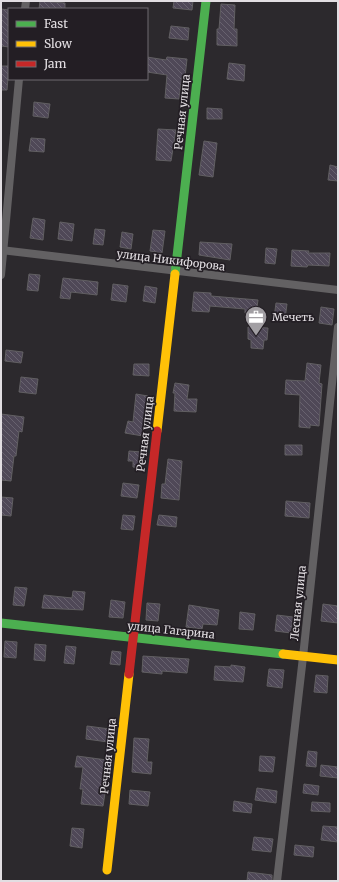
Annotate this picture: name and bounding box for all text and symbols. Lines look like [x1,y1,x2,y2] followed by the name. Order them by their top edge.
[8,8,148,80] legend
[44,16,68,31] text: Fast
[44,36,73,51] text: Slow
[43,56,67,71] text: Jam
[171,73,193,151] street label: Речная улица
[116,246,226,274] street label: улица Никифорова
[243,304,269,337] office icon: Мечеть
[272,310,314,324] place label: Мечеть
[133,395,157,473] street label: Речная улица
[287,565,309,641] street label: Лесная улица
[127,618,215,642] street label: улица Гагарина
[97,717,119,795] street label: Речная улица

